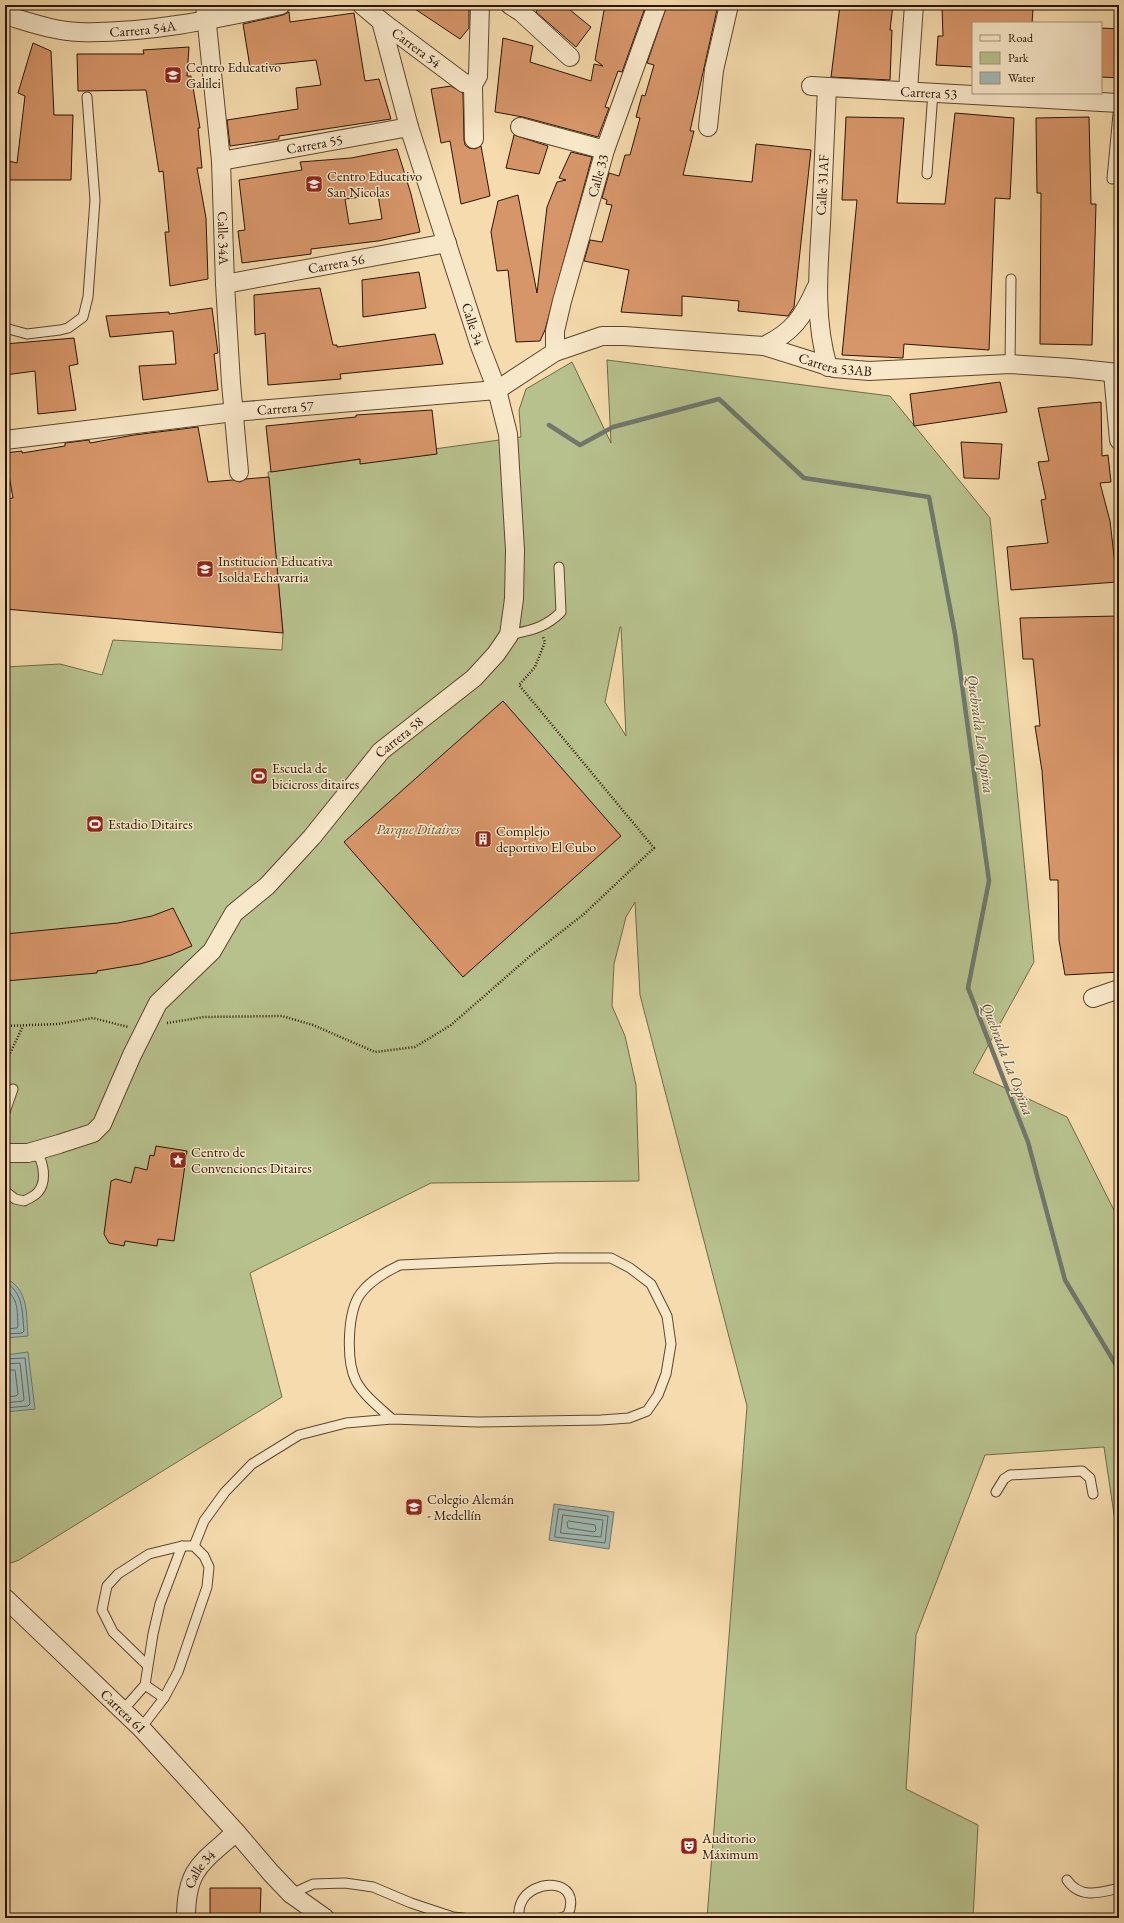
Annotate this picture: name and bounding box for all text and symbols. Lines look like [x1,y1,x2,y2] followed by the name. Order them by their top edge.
[109,16,177,41] street label: Carrera 54A
[972,22,1102,94] legend
[388,23,445,72] street label: Carrera 54
[1008,30,1034,46] text: Road
[1008,50,1029,66] text: Park
[186,58,281,92] place label: Centro Educativo Galilei
[163,65,183,85] school or university icon: Centro Educativo Galilei
[1008,70,1035,86] text: Water
[900,82,958,103] street label: Carrera 53
[285,130,344,158] street label: Carrera 55
[583,152,612,199] street label: Calle 33
[811,154,833,216] street label: Calle 31AF
[327,167,422,201] place label: Centro Educativo San Nicolas
[304,174,324,194] school or university icon: Centro Educativo San Nicolas
[214,211,233,266] street label: Calle 34A
[306,249,366,277] street label: Carrera 56
[458,300,488,348] street label: Calle 34
[796,348,873,380] street label: Carrera 53AB
[256,396,315,419] street label: Carrera 57
[218,552,333,586] place label: Institucion Educativa Isolda Echavarria
[195,559,215,579] school or university icon: Institucion Educativa Isolda Echavarria
[963,674,999,794] water label: Quebrada La Ospina
[370,712,427,761] street label: Carrera 58
[272,759,360,793] place label: Escuela de bicicross ditaires
[249,766,269,786] sports icon: Escuela de bicicross ditaires
[85,814,105,834] sports icon: Estadio Ditaires
[108,815,193,833] place label: Estadio Ditaires
[376,820,460,839] park label: Parque Ditaires
[496,822,596,856] place label: Complejo deportivo El Cubo
[473,829,493,849] building icon: Complejo deportivo El Cubo
[978,1000,1038,1118] water label: Quebrada La Ospina
[191,1143,312,1177] place label: Centro de Convenciones Ditaires
[168,1150,188,1170] place icon: Centro de Convenciones Ditaires
[427,1490,515,1524] place label: Colegio Alemán - Medellín
[404,1497,424,1517] school or university icon: Colegio Alemán - Medellín
[97,1685,151,1737] street label: Carrera 61
[701,1829,759,1863] place label: Auditorio Máximum
[679,1836,699,1856] theatre icon: Auditorio Máximum
[180,1846,219,1891] street label: Calle 34

